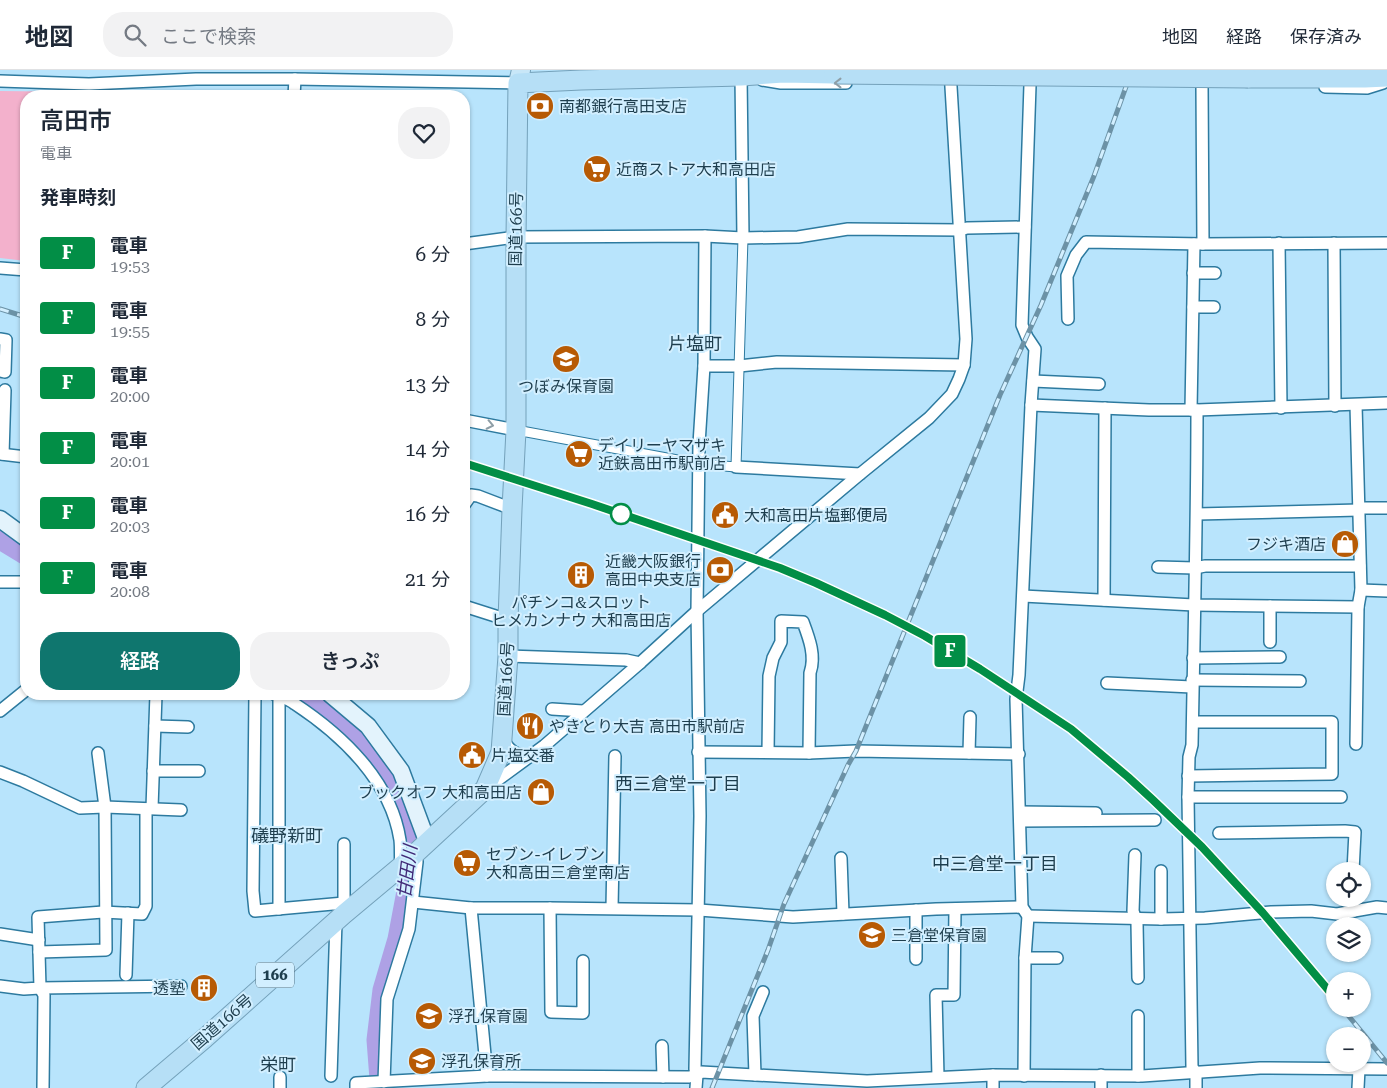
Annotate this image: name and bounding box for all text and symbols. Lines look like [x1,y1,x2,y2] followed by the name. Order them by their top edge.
[103,12,453,57] search box
[121,21,149,49] icon: search
[25,23,73,51] text: 地図
[161,25,256,48] text: ここで検索
[1162,26,1198,47] text: 地図
[1226,26,1262,47] text: 経路
[1290,26,1362,47] text: 保存済み
[834,78,842,88] one-way arrow
[525,91,555,121] bank icon: 南都銀行高田支店
[559,97,687,116] place label: 南都銀行高田支店
[40,107,112,135] text: 高田市
[398,107,450,159] button: heart
[40,144,72,163] text: 電車
[582,154,612,184] supermarket icon: 近商ストア大和高田店
[616,160,776,179] place label: 近商ストア大和高田店
[40,186,116,209] text: 発車時刻
[506,191,526,267] street label: 国道166号
[110,234,148,257] text: 電車
[62,242,73,263] text: F
[416,243,450,266] text: 6 分
[110,257,150,276] text: 19:53
[110,299,148,322] text: 電車
[62,307,73,328] text: F
[416,308,450,331] text: 8 分
[110,322,150,341] text: 19:55
[668,333,722,354] district label: 片塩町
[551,344,581,374] school or university icon: つぼみ保育園
[110,364,148,387] text: 電車
[62,372,73,393] text: F
[405,373,450,396] text: 13 分
[518,377,614,396] place label: つぼみ保育園
[110,387,150,406] text: 20:00
[485,419,494,430] one-way arrow
[110,429,148,452] text: 電車
[598,436,726,473] place label: デイリーヤマザキ 近鉄高田市駅前店
[62,437,73,458] text: F
[405,438,450,461] text: 14 分
[564,439,594,469] supermarket icon: デイリーヤマザキ 近鉄高田市駅前店
[110,452,150,471] text: 20:01
[110,494,148,517] text: 電車
[710,500,740,530] public building icon: 大和高田片塩郵便局
[62,502,73,523] text: F
[405,503,450,526] text: 16 分
[610,503,632,525] unlabelled marker
[744,506,888,525] place label: 大和高田片塩郵便局
[110,517,150,536] text: 20:03
[1330,529,1360,559] shop icon: フジキ酒店
[1246,535,1326,554] place label: フジキ酒店
[605,552,701,589] place label: 近畿大阪銀行 高田中央支店
[705,555,735,585] bank icon: 近畿大阪銀行 高田中央支店
[110,559,148,582] text: 電車
[566,560,596,590] building icon: パチンコ&スロット ヒメカンナウ 大和高田店
[62,567,73,588] text: F
[405,568,450,591] text: 21 分
[110,582,150,601] text: 20:08
[491,593,671,630] place label: パチンコ&スロット ヒメカンナウ 大和高田店
[40,632,240,690] button: 経路
[250,632,450,690] button: きっぷ
[934,635,966,667] line badge: F
[944,640,956,661] text: F
[495,641,517,717] street label: 国道166号
[515,711,545,741] restaurant icon: やきとり大吉 高田市駅前店
[549,717,745,736] place label: やきとり大吉 高田市駅前店
[457,740,487,770] public building icon: 片塩交番
[491,746,555,765] place label: 片塩交番
[615,773,741,794] district label: 西三倉堂一丁目
[526,777,556,807] shop icon: ブックオフ 大和高田店
[358,783,522,802] place label: ブックオフ 大和高田店
[251,825,323,846] district label: 礒野新町
[393,842,421,900] water label: 甘田川
[486,845,630,882] place label: セブン-イレブン 大和高田三倉堂南店
[452,848,482,878] supermarket icon: セブン-イレブン 大和高田三倉堂南店
[932,853,1058,874] district label: 中三倉堂一丁目
[1326,862,1371,1072] map controls
[1326,862,1371,907] button: locate
[1326,917,1371,962] button: layers
[857,920,887,950] school or university icon: 三倉堂保育園
[891,926,987,945] place label: 三倉堂保育園
[256,962,294,988] road number: 166
[1326,972,1371,1017] button: +
[189,973,219,1003] building icon: 透塾
[153,979,185,998] place label: 透塾
[188,990,256,1054] street label: 国道166号
[414,1001,444,1031] school or university icon: 浮孔保育園
[448,1007,528,1026] place label: 浮孔保育園
[1326,1027,1371,1072] button: −
[407,1046,437,1076] school or university icon: 浮孔保育所
[441,1052,521,1071] place label: 浮孔保育所
[260,1054,296,1075] district label: 栄町

